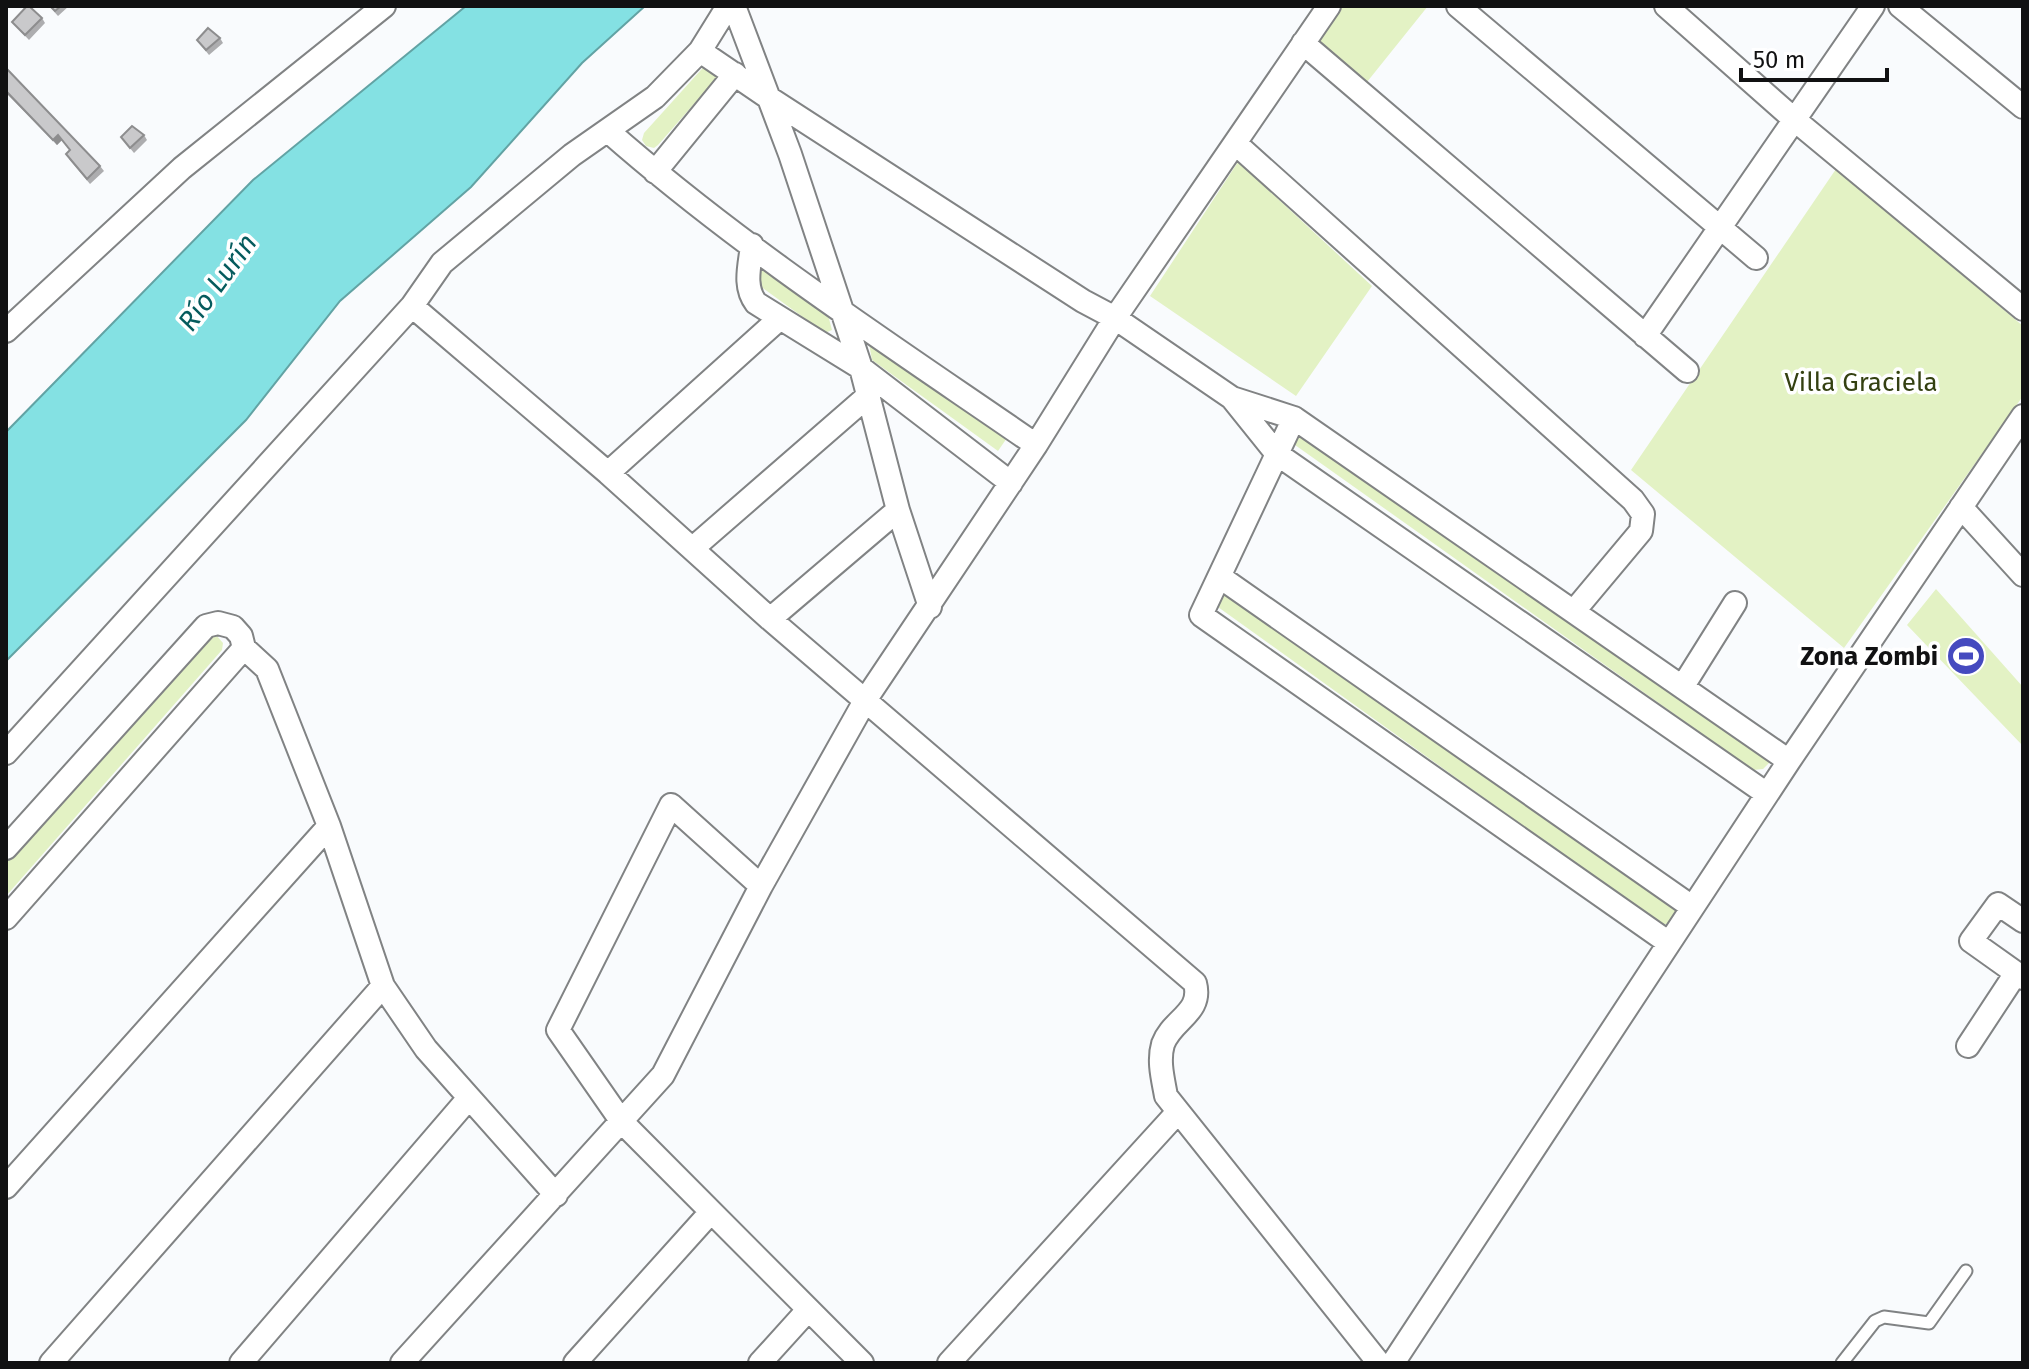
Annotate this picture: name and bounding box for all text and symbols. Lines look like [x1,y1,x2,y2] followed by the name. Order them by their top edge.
[1741,32,1887,82] scale bar
[1753,46,1805,74] text: 50 m
[171,227,264,337] water label: Río Lurín
[1784,367,1938,398] park label: Villa Graciela
[1945,635,1987,677] sports icon: Zona Zombi
[1800,641,1938,672] place label: Zona Zombi

